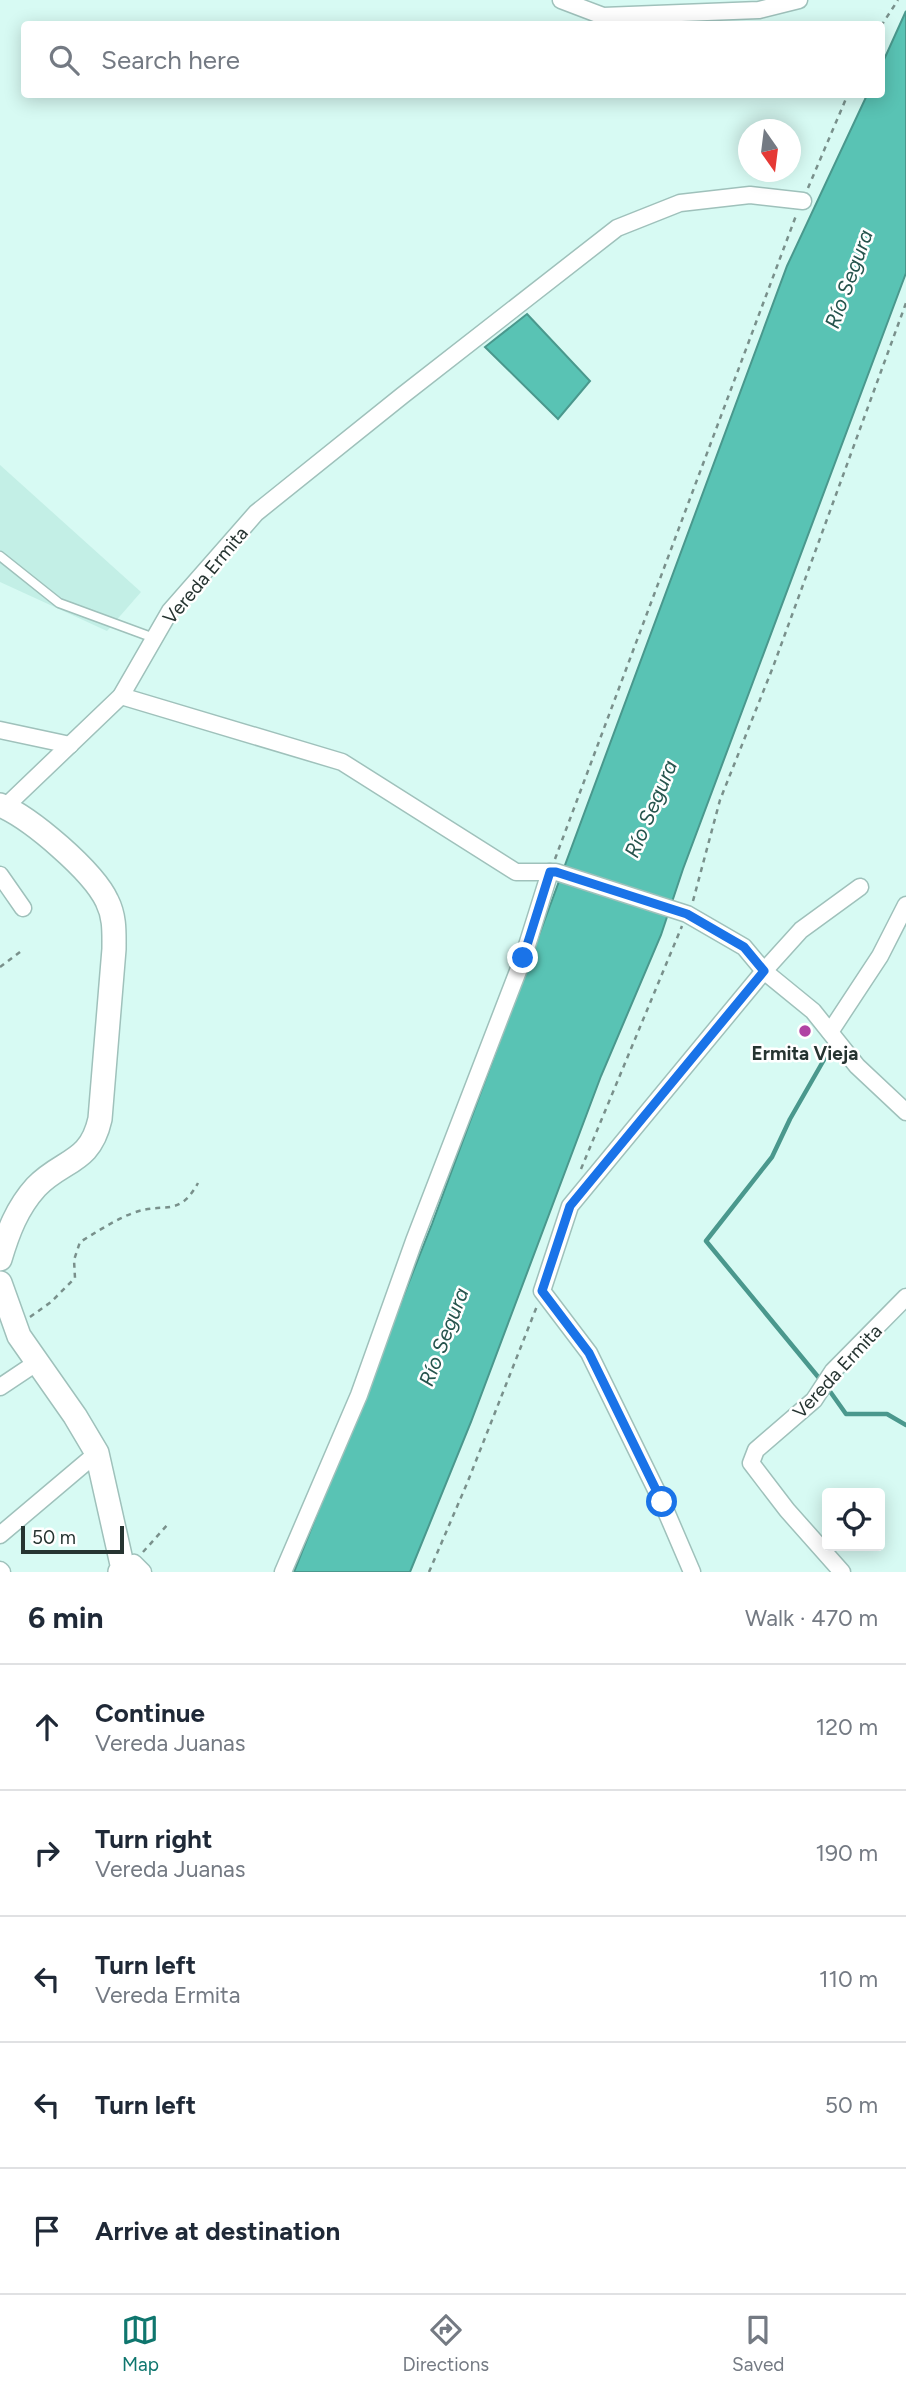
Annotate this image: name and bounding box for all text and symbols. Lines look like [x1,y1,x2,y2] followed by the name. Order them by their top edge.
[21,21,885,98] search box
[45,41,83,79] icon: search
[101,44,240,76] text: Search here
[738,119,801,182] north arrow
[819,226,878,332] water label: Río Segura
[158,522,253,629] street label: Vereda Ermita
[619,756,682,861] water label: Río Segura
[507,942,538,973] route end
[797,1023,813,1039] marker: Ermita Vieja
[752,1042,858,1065] place label: Ermita Vieja
[413,1284,474,1390] water label: Río Segura
[788,1320,887,1423] street label: Vereda Ermita
[646,1486,677,1517] route start
[822,1488,885,1551] map controls
[822,1488,885,1551] button: locate
[21,1523,124,1555] scale bar
[32,1526,76,1549] text: 50 m
[28,1599,104,1636] text: 6 min
[745,1604,878,1632] text: Walk · 470 m
[95,1697,205,1729] text: Continue
[28,1708,66,1746] icon: ahead
[816,1713,878,1741] text: 120 m
[95,1729,246,1757] text: Vereda Juanas
[95,1823,212,1855] text: Turn right
[28,1834,66,1872] icon: right
[815,1839,878,1867] text: 190 m
[95,1855,246,1883] text: Vereda Juanas
[95,1949,196,1981] text: Turn left
[28,1960,66,1998] icon: left
[819,1965,878,1993] text: 110 m
[95,1981,240,2009] text: Vereda Ermita
[28,2086,66,2124] icon: left
[95,2089,196,2121] text: Turn left
[825,2091,878,2119] text: 50 m
[28,2212,66,2250] icon: arrive
[95,2215,340,2247] text: Arrive at destination
[121,2311,159,2376] tab: Map
[402,2311,489,2376] tab: Directions
[732,2311,784,2376] tab: Saved

